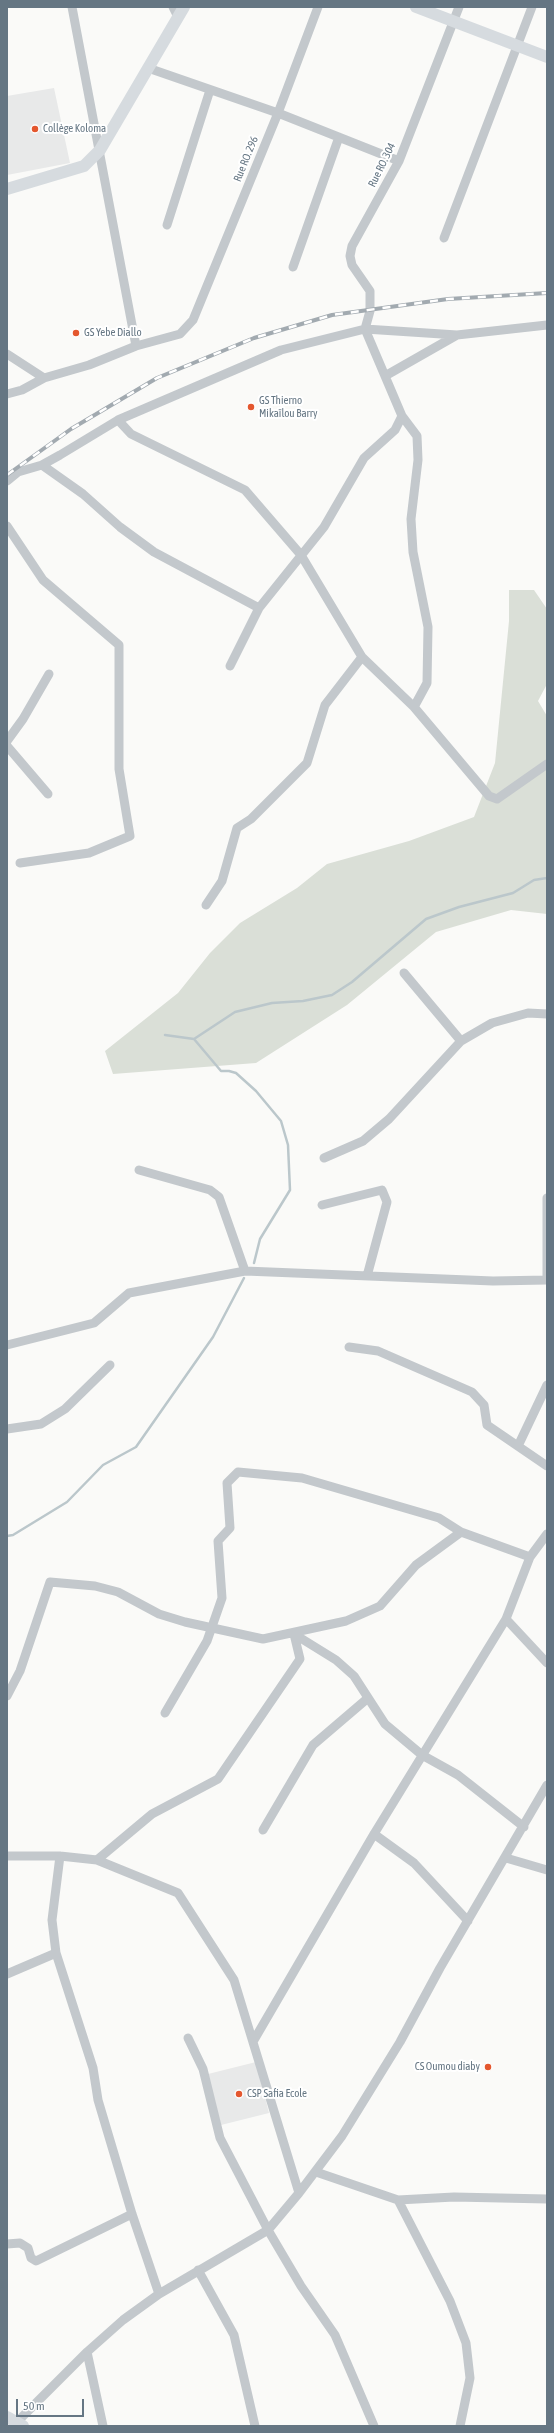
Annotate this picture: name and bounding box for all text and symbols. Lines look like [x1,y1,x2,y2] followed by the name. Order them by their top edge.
[43,122,106,136] place label: Collège Koloma
[30,124,40,134] marker: Collège Koloma
[231,134,261,184] street label: Rue RO. 296
[366,141,398,189] street label: Rue RO. 304
[84,326,142,340] place label: GS Yebe Diallo
[71,328,81,338] marker: GS Yebe Diallo
[259,394,318,420] place label: GS Thierno Mikaïlou Barry
[246,402,256,412] marker: GS Thierno Mikaïlou Barry
[415,2060,480,2074] place label: CS Oumou diaby
[483,2062,493,2072] marker: CS Oumou diaby
[247,2087,307,2101] place label: CSP Safia Ecole
[234,2089,244,2099] marker: CSP Safia Ecole
[18,2391,86,2417] scale bar
[23,2399,45,2413] text: 50 m

